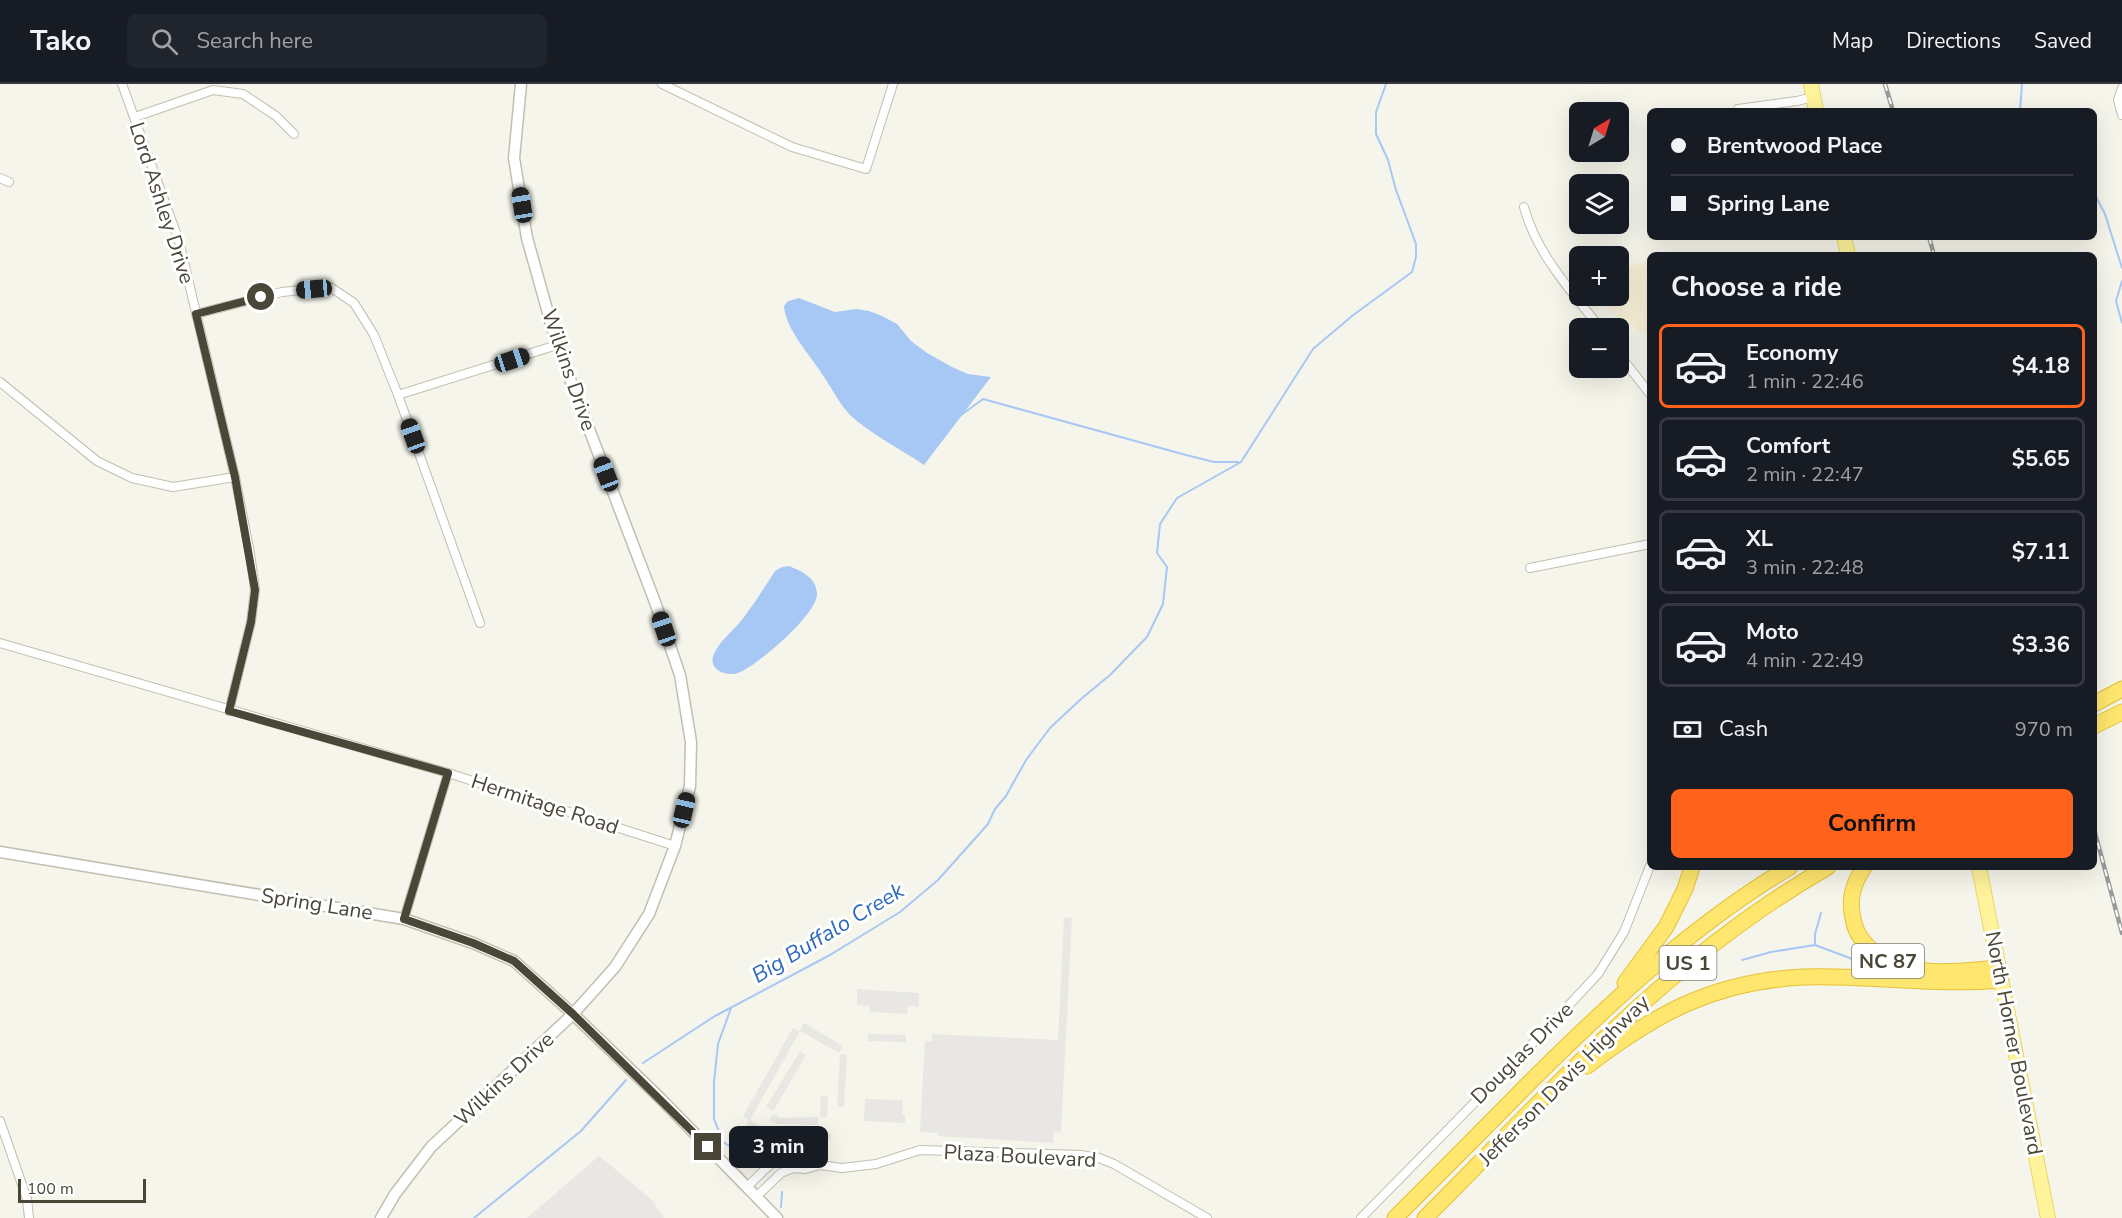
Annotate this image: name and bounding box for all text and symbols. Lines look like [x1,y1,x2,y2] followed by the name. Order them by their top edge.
[127,14,547,68] search box
[30,22,91,60] text: Tako
[148,25,181,58] icon: search
[196,26,313,56] text: Search here
[1832,27,1873,55] text: Map
[1906,27,2001,55] text: Directions
[2034,27,2092,55] text: Saved
[1569,102,1629,162] north arrow
[1569,102,1629,378] map controls
[123,119,201,287] street label: Lord Ashley Drive
[1707,131,1883,161] text: Brentwood Place
[1569,174,1629,234] button: layers
[510,186,534,224] car
[1707,189,1830,219] text: Spring Lane
[1569,246,1629,306] button: +
[1671,269,1842,306] text: Choose a ride
[295,278,333,300] car
[247,283,274,310] route start
[535,305,603,435] street label: Wilkins Drive
[1569,318,1629,378] button: −
[1746,338,1838,368] text: Economy
[1674,339,1728,393] icon: car
[492,346,532,374] car
[2012,351,2070,381] text: $4.18
[1746,368,1864,395] text: 1 min · 22:46
[398,416,428,456] car
[1746,431,1830,461] text: Comfort
[1674,432,1728,486] icon: car
[2012,444,2070,474] text: $5.65
[591,454,621,494] car
[1746,461,1864,488] text: 2 min · 22:47
[1746,524,1773,554] text: XL
[1674,525,1728,579] icon: car
[2012,537,2070,567] text: $7.11
[1746,554,1864,581] text: 3 min · 22:48
[650,609,678,649] car
[1746,617,1799,647] text: Moto
[1674,618,1728,672] icon: car
[2012,630,2070,660] text: $3.36
[1746,647,1864,674] text: 4 min · 22:49
[1671,713,1704,746] icon: cash
[1719,714,1768,744] text: Cash
[2015,716,2073,743] text: 970 m
[468,767,622,841] street label: Hermitage Road
[1671,789,2073,858] button: Confirm
[671,790,697,830] car
[746,875,911,990] water label: Big Buffalo Creek
[259,881,375,927] street label: Spring Lane
[1979,929,2049,1157] street label: North Horner Boulevard
[1852,944,1924,978] road number: NC 87
[1660,946,1716,980] road number: US 1
[1472,988,1656,1172] street label: Jefferson Davis Highway
[1465,996,1579,1110] street label: Douglas Drive
[448,1026,560,1132] street label: Wilkins Drive
[729,1126,828,1168] callout: 3 min
[694,1133,721,1160] route end
[753,1133,804,1160] text: 3 min
[943,1138,1097,1174] street label: Plaza Boulevard
[18,1176,146,1204] scale bar
[27,1178,74,1200] text: 100 m

